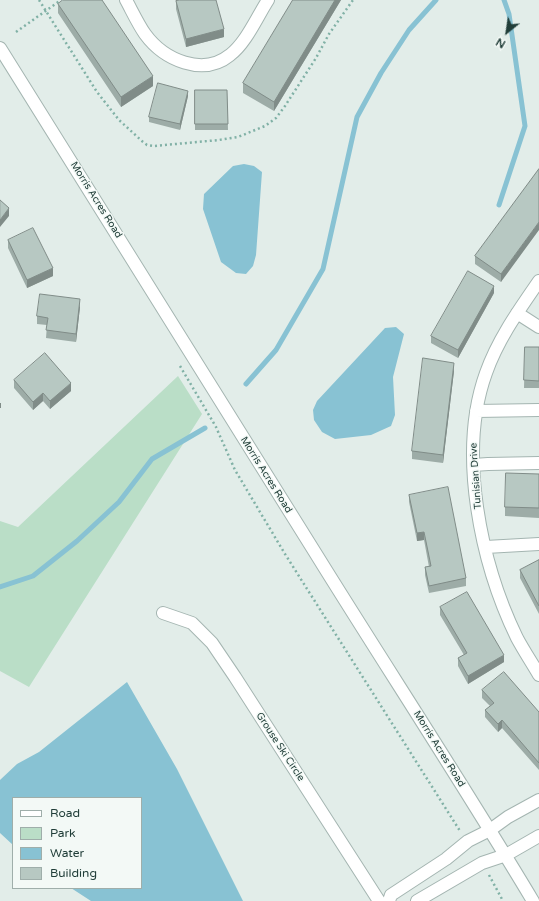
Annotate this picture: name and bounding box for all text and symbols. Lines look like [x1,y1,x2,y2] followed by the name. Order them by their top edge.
[487,12,527,52] north arrow
[494,35,508,51] text: N
[68,160,124,240] street label: Morris Acres Road
[238,435,294,515] street label: Morris Acres Road
[468,442,484,510] street label: Tunisian Drive
[411,709,467,789] street label: Morris Acres Road
[253,710,307,784] street label: Grouse Ski Circle
[12,797,142,889] legend
[50,806,80,820] text: Road
[50,826,76,840] text: Park
[50,846,84,860] text: Water
[50,866,97,880] text: Building

